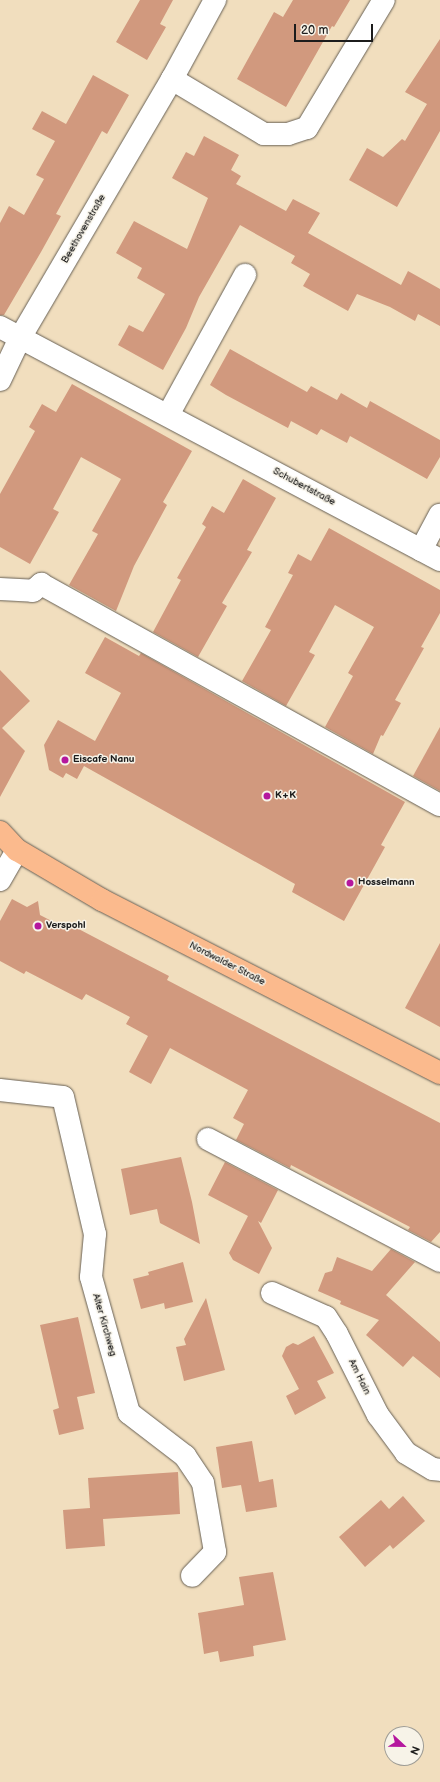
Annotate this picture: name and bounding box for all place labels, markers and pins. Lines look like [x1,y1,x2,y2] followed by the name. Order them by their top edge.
[73,754,134,766] place label: Eiscafe Nanu
[60,755,70,765] marker: Eiscafe Nanu
[275,790,296,802] place label: K+K
[262,791,272,801] marker: K+K
[358,877,415,889] place label: Hosselmann
[345,878,355,888] marker: Hosselmann
[46,920,85,932] place label: Verspohl
[33,921,43,931] marker: Verspohl

